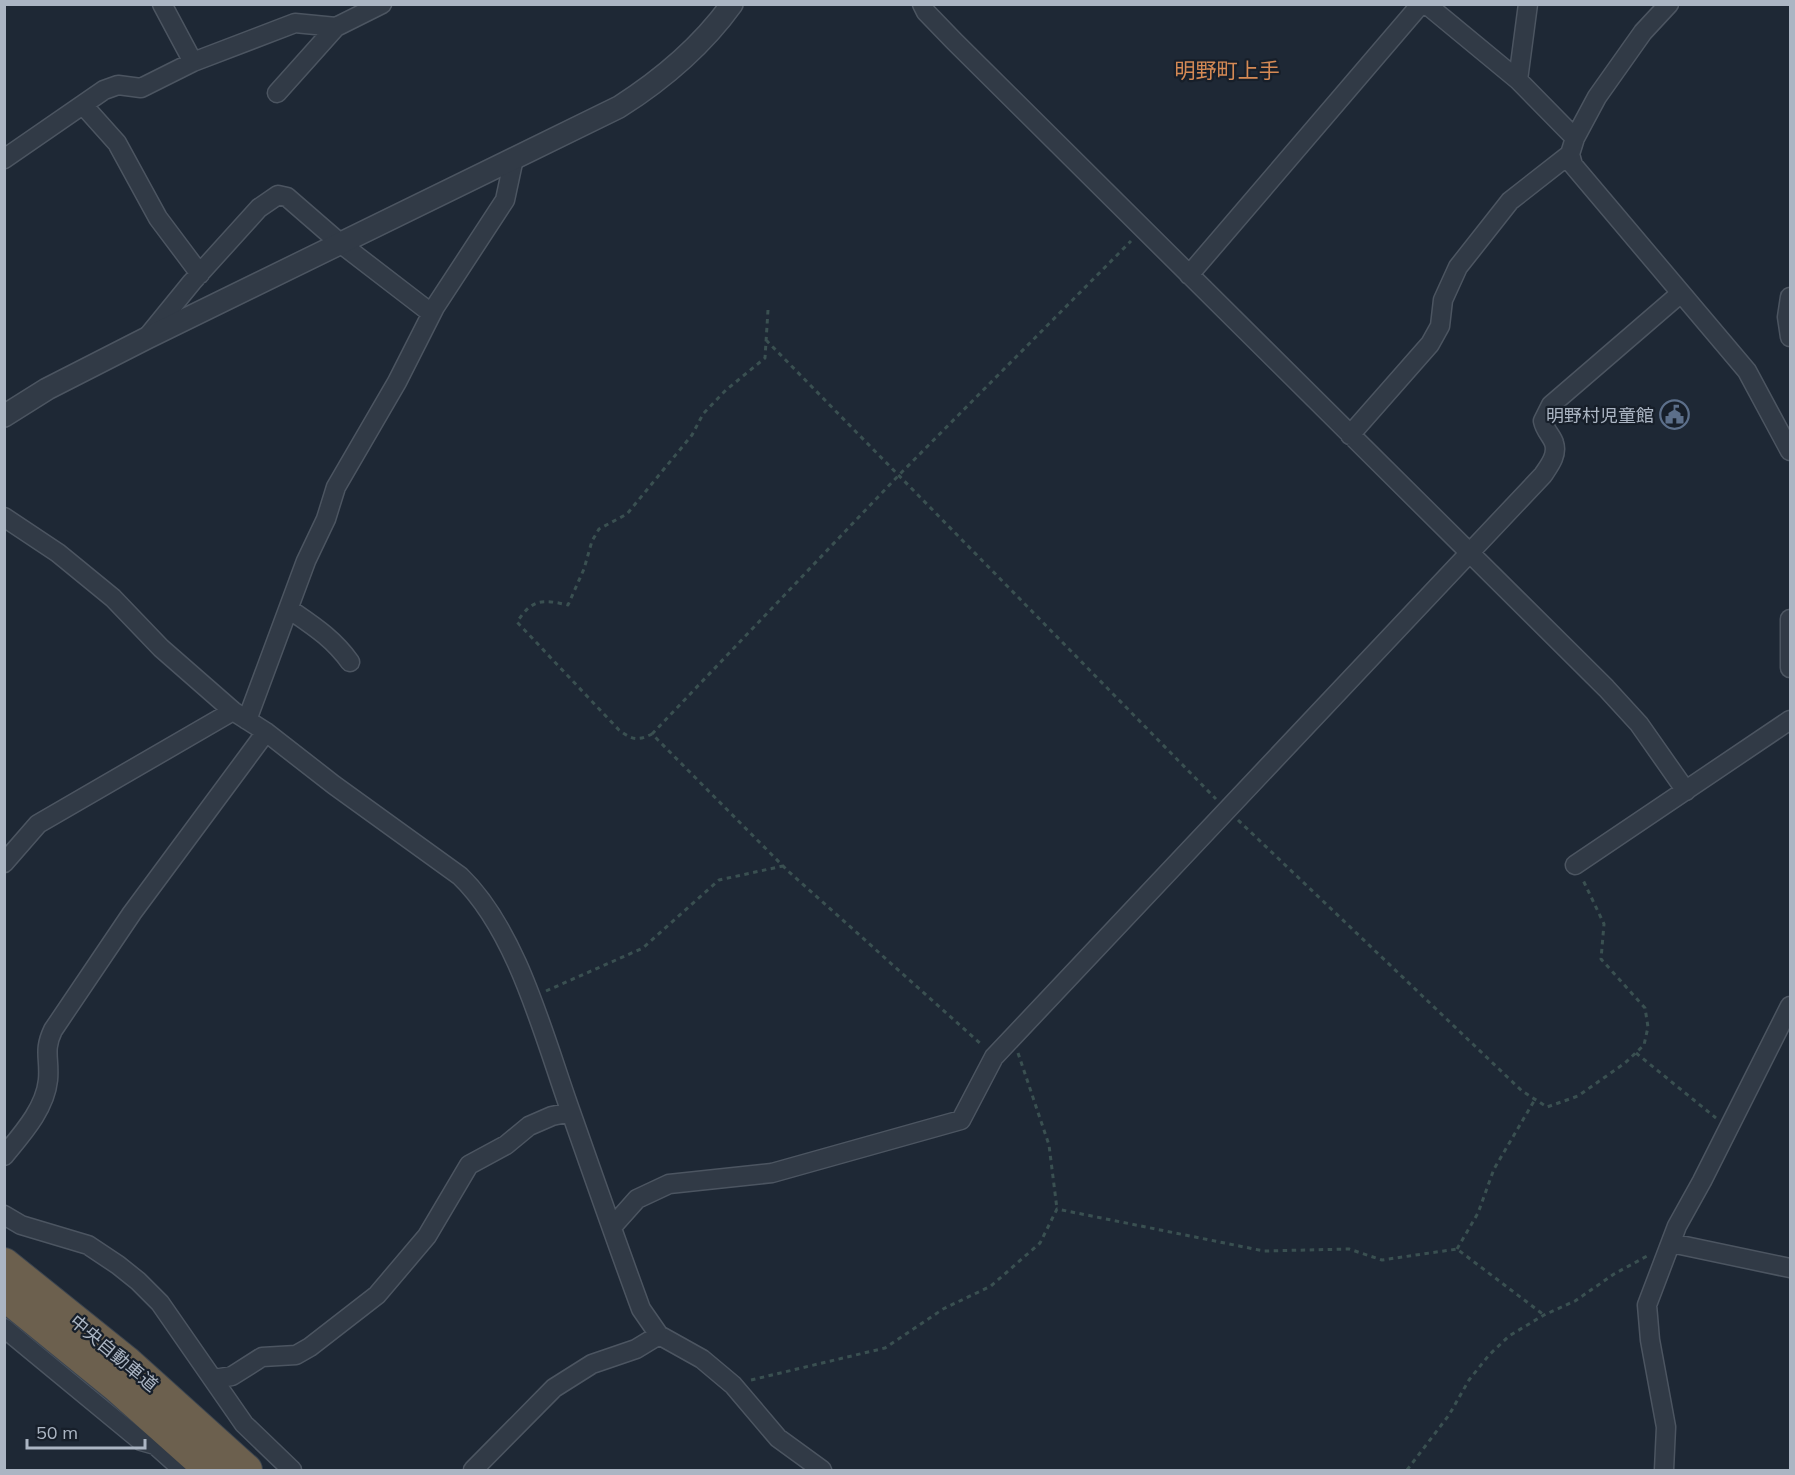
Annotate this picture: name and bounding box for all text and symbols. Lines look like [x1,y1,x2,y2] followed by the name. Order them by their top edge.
[1175,57,1280,83] district label: 明野町上手
[1659,399,1691,431] public building icon: 明野村児童館
[1546,404,1654,427] place label: 明野村児童館
[65,1309,163,1397] street label: 中央自動車道
[27,1412,146,1450] scale bar
[36,1421,78,1444] text: 50 m

